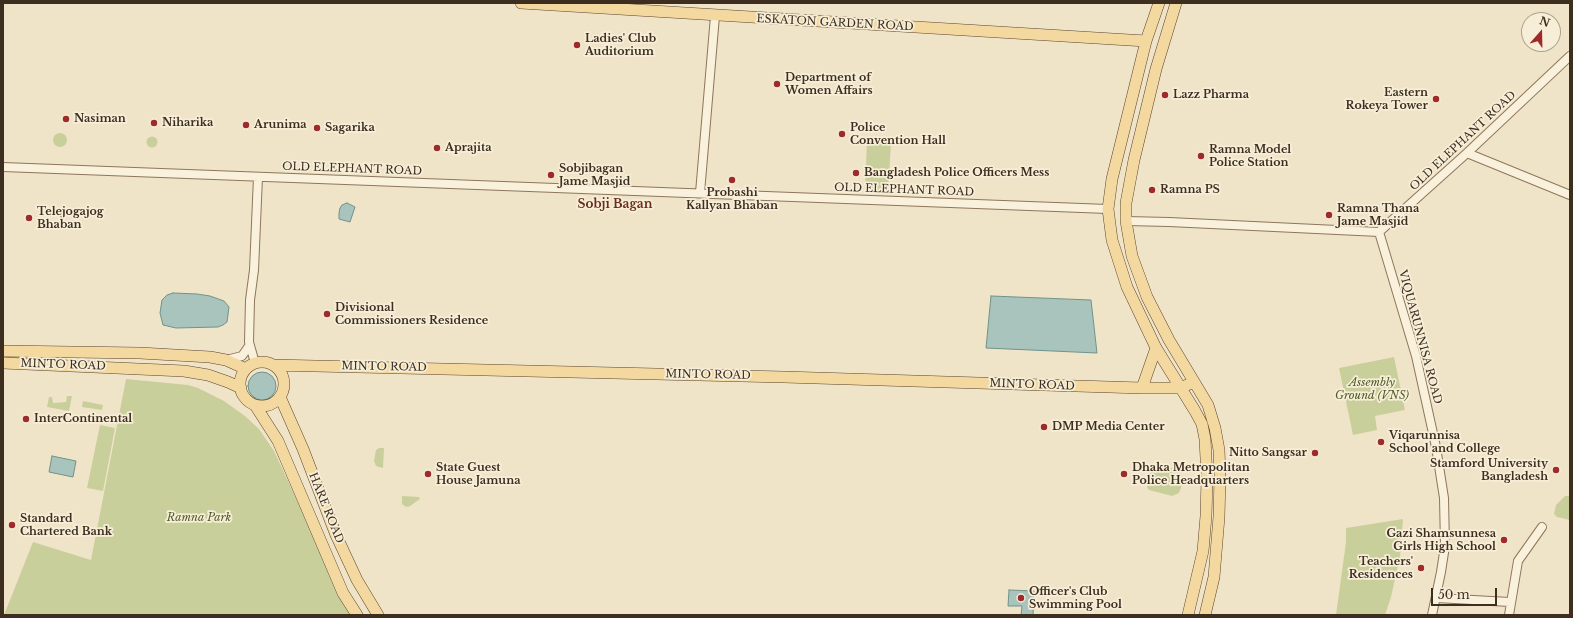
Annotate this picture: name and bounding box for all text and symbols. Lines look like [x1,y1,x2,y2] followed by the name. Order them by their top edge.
[756,12,914,34] street label: ESKATON GARDEN ROAD
[1521,12,1561,52] north arrow
[1538,13,1552,30] text: N
[585,32,656,58] place label: Ladies' Club Auditorium
[572,40,582,50] marker: Ladies' Club Auditorium
[785,71,873,97] place label: Department of Women Affairs
[772,79,782,89] marker: Department of Women Affairs
[1346,86,1428,112] place label: Eastern Rokeya Tower
[1173,88,1249,102] place label: Lazz Pharma
[1407,88,1519,194] street label: OLD ELEPHANT ROAD
[1160,90,1170,100] marker: Lazz Pharma
[1431,94,1441,104] marker: Eastern Rokeya Tower
[74,112,126,126] place label: Nasiman
[61,114,71,124] marker: Nasiman
[162,116,213,130] place label: Niharika
[149,118,159,128] marker: Niharika
[254,118,307,132] place label: Arunima
[241,120,251,130] marker: Arunima
[325,121,375,135] place label: Sagarika
[850,121,946,147] place label: Police Convention Hall
[312,123,322,133] marker: Sagarika
[837,129,847,139] marker: Police Convention Hall
[445,141,491,155] place label: Aprajita
[432,143,442,153] marker: Aprajita
[1209,143,1291,169] place label: Ramna Model Police Station
[1196,151,1206,161] marker: Ramna Model Police Station
[282,160,422,178] street label: OLD ELEPHANT ROAD
[559,162,630,188] place label: Sobjibagan Jame Masjid
[864,166,1049,180] place label: Bangladesh Police Officers Mess
[851,168,861,178] marker: Bangladesh Police Officers Mess
[546,170,556,180] marker: Sobjibagan Jame Masjid
[727,175,737,185] marker: Probashi Kallyan Bhaban
[834,181,974,199] street label: OLD ELEPHANT ROAD
[1160,183,1220,197] place label: Ramna PS
[1147,185,1157,195] marker: Ramna PS
[686,186,778,212] place label: Probashi Kallyan Bhaban
[578,198,652,212] district label: Sobji Bagan
[1337,202,1419,228] place label: Ramna Thana Jame Masjid
[37,205,104,231] place label: Telejogajog Bhaban
[1324,210,1334,220] marker: Ramna Thana Jame Masjid
[24,213,34,223] marker: Telejogajog Bhaban
[1396,268,1444,406] street label: VIQUARUNNISA ROAD
[335,301,488,327] place label: Divisional Commissioners Residence
[322,309,332,319] marker: Divisional Commissioners Residence
[20,357,106,373] street label: MINTO ROAD
[341,360,427,374] street label: MINTO ROAD
[665,368,751,382] street label: MINTO ROAD
[1335,376,1409,402] park label: Assembly Ground (VNS)
[989,377,1075,393] street label: MINTO ROAD
[34,412,132,426] place label: InterContinental
[21,414,31,424] marker: InterContinental
[1052,420,1165,434] place label: DMP Media Center
[1039,422,1049,432] marker: DMP Media Center
[1389,429,1500,455] place label: Viqarunnisa School and College
[1376,437,1386,447] marker: Viqarunnisa School and College
[1229,446,1307,460] place label: Nitto Sangsar
[1310,448,1320,458] marker: Nitto Sangsar
[1430,457,1548,483] place label: Stamford University Bangladesh
[436,461,520,487] place label: State Guest House Jamuna
[1132,461,1250,487] place label: Dhaka Metropolitan Police Headquarters
[1551,465,1561,475] marker: Stamford University Bangladesh
[423,469,433,479] marker: State Guest House Jamuna
[1119,469,1129,479] marker: Dhaka Metropolitan Police Headquarters
[306,471,346,545] street label: HARE ROAD
[167,511,231,525] park label: Ramna Park
[20,512,112,538] place label: Standard Chartered Bank
[7,520,17,530] marker: Standard Chartered Bank
[1386,527,1496,553] place label: Gazi Shamsunnesa Girls High School
[1499,535,1509,545] marker: Gazi Shamsunnesa Girls High School
[1349,555,1413,581] place label: Teachers' Residences
[1416,563,1426,573] marker: Teachers' Residences
[1433,580,1499,606] scale bar
[1029,585,1122,611] place label: Officer's Club Swimming Pool
[1438,587,1470,602] text: 50 m
[1016,593,1026,603] marker: Officer's Club Swimming Pool

